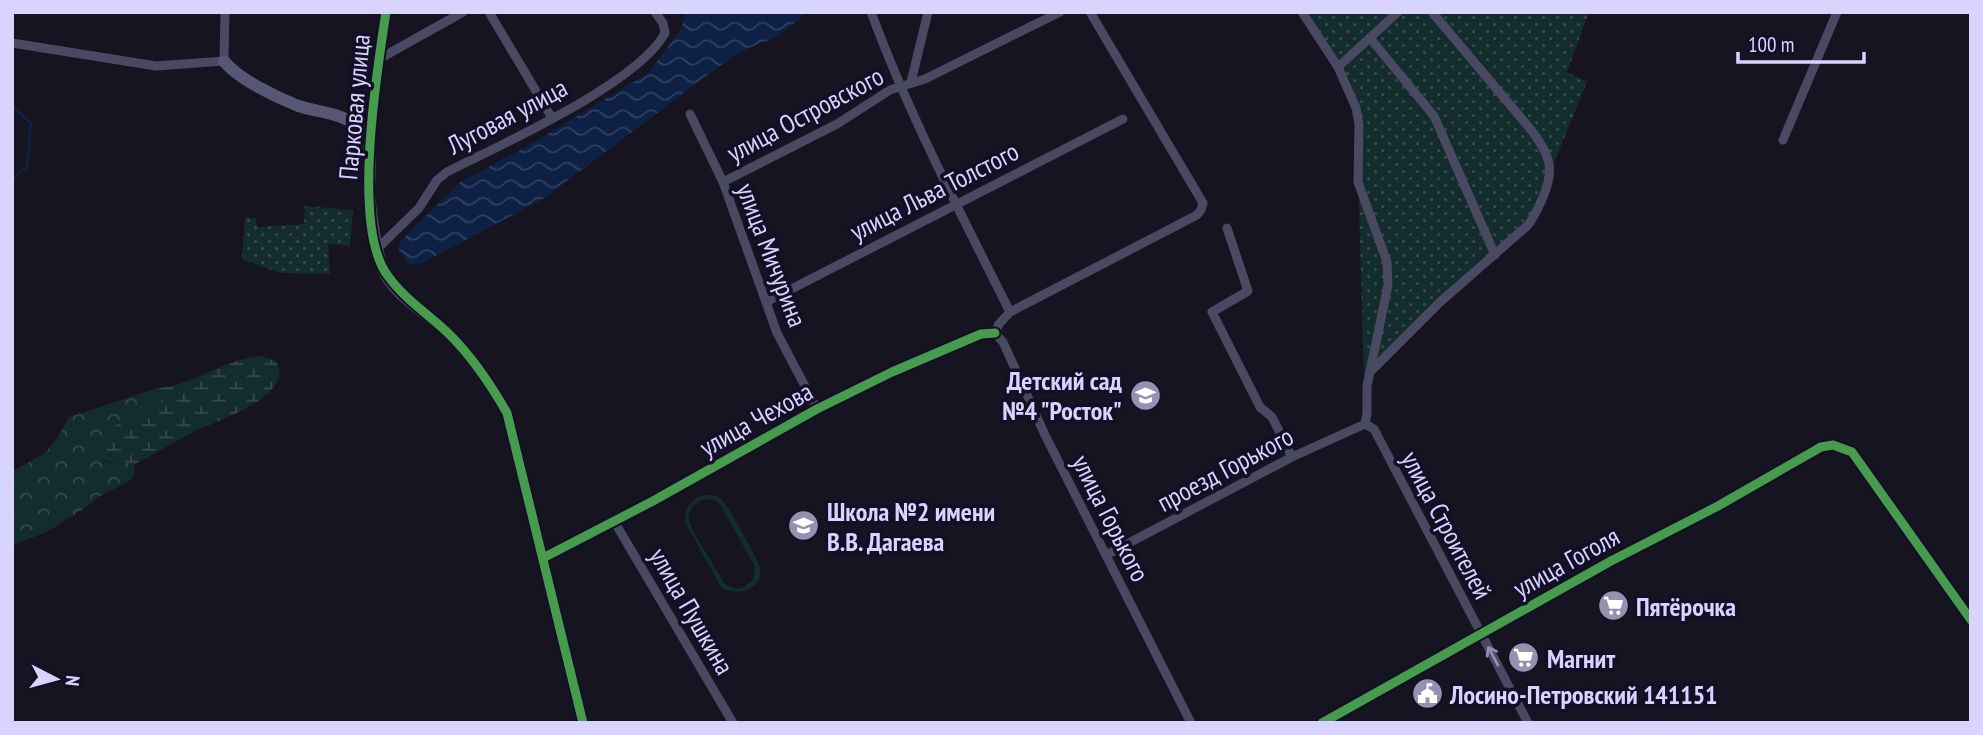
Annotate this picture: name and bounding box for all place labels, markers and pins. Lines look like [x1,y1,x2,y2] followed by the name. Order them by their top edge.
[1002,364,1123,427] place label: Детский сад №4 "Росток"
[1128,378,1162,412] school or university icon: Детский сад №4 "Росток"
[827,495,995,558] place label: Школа №2 имени В.В. Дагаева
[787,509,821,543] school or university icon: Школа №2 имени В.В. Дагаева
[1596,589,1630,623] supermarket icon: Пятёрочка
[1636,590,1736,623] place label: Пятёрочка
[1507,641,1541,675] supermarket icon: Магнит
[1547,642,1615,675] place label: Магнит
[1410,677,1444,711] public building icon: Лосино-Петровский 141151
[1449,678,1718,711] place label: Лосино-Петровский 141151

